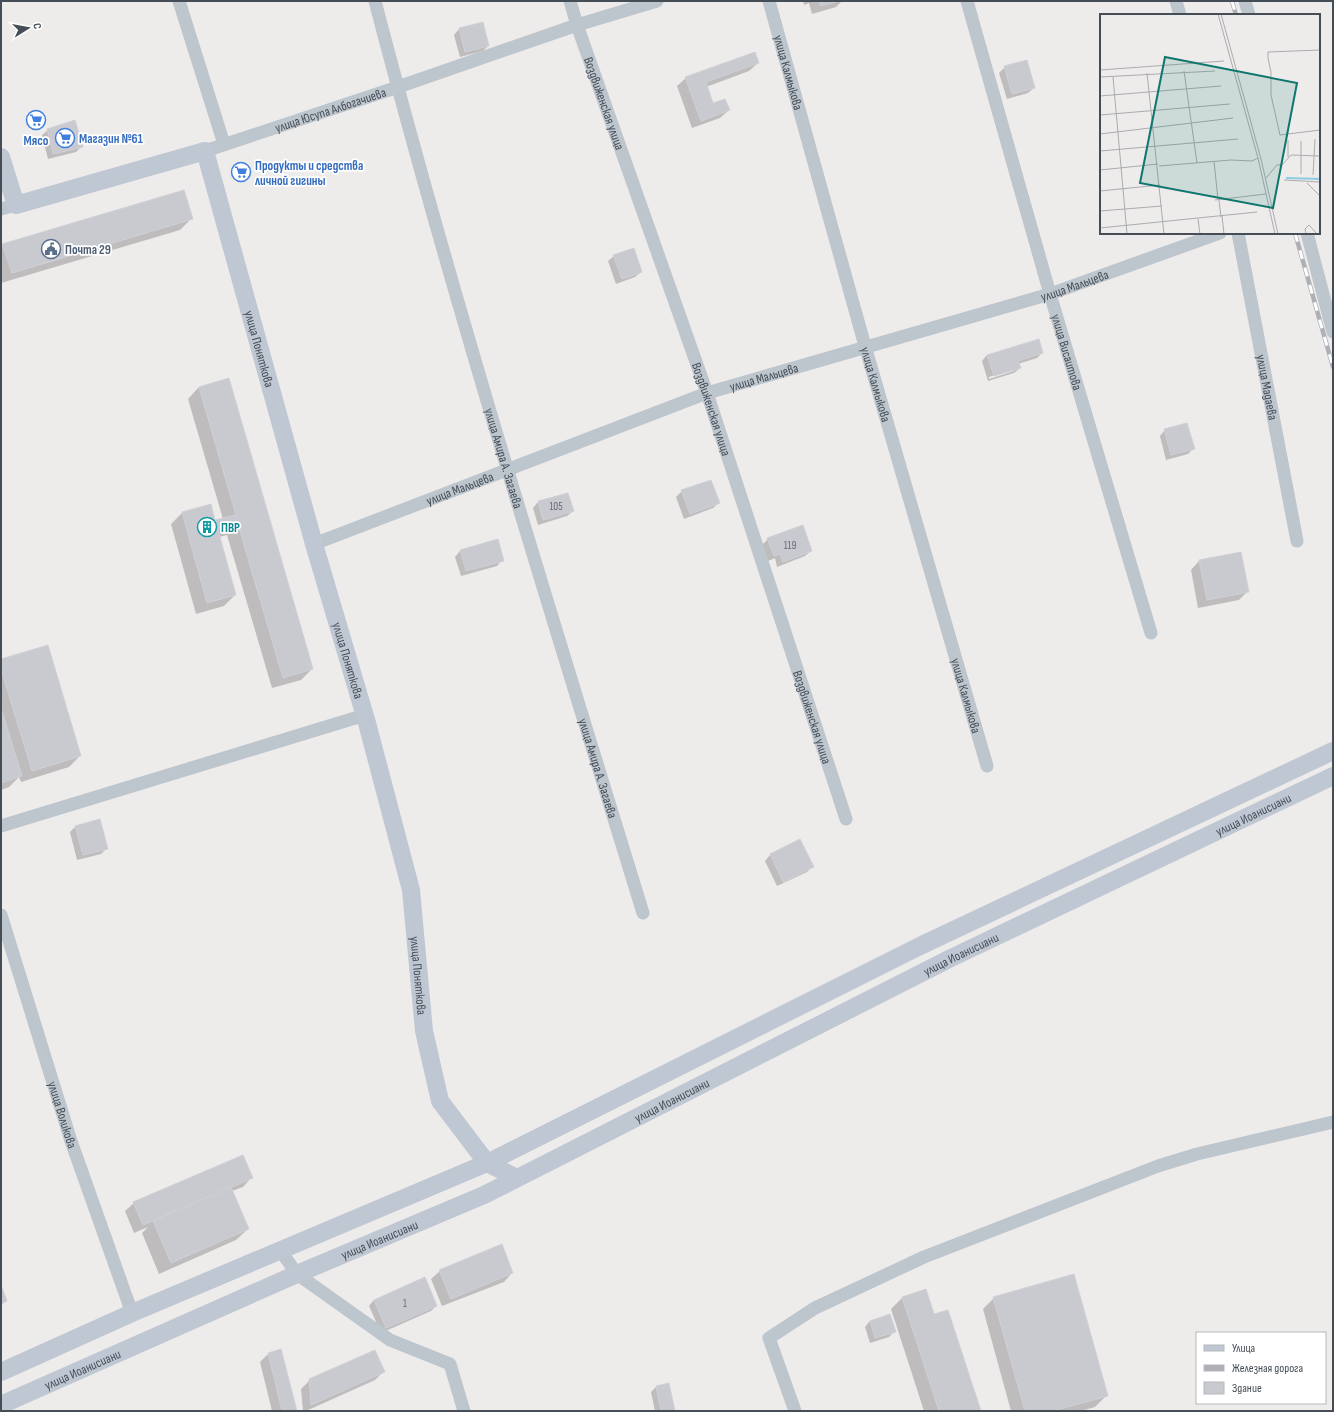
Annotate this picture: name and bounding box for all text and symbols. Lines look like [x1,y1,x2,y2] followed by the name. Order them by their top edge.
[8,8,48,48] north arrow
[1100,14,1320,234] inset map
[30,22,44,31] text: С
[770,33,806,112] street label: улица Калмыкова
[580,55,627,152] street label: Воздвиженская улица
[273,85,388,136] street label: улица Юсупа Албогачиева
[25,109,47,131] supermarket icon: Мясо
[54,127,76,149] supermarket icon: Магазин №61
[79,131,143,147] place label: Магазин №61
[24,133,49,149] place label: Мясо
[255,158,363,189] place label: Продукты и средства личной гигины
[230,161,252,183] supermarket icon: Продукты и средства личной гигины
[40,238,62,260] public building icon: Почта 29
[65,242,111,258] place label: Почта 29
[1039,267,1111,305] street label: улица Мальцева
[241,309,277,389] street label: улица Поняткова
[1047,312,1085,392] street label: улица Висаитова
[857,345,894,424] street label: улица Калмыкова
[1252,353,1281,421] street label: улица Мадаева
[728,360,800,395] street label: улица Мальцева
[688,361,734,458] street label: Воздвиженская улица
[481,406,526,510] street label: улица Амира А. Загаева
[424,469,496,509] street label: улица Мальцева
[549,500,563,513] house number: 105
[196,516,218,538] building icon: ПВР
[221,520,240,536] place label: ПВР
[784,539,796,552] house number: 119
[329,620,366,701] street label: улица Поняткова
[947,656,984,735] street label: улица Калмыкова
[789,668,834,766] street label: Воздвиженская улица
[575,716,620,820] street label: улица Амира А. Загаева
[1213,790,1294,840] street label: улица Иоанисиани
[921,930,1001,980] street label: улица Иоанисиани
[406,936,429,1016] street label: улица Поняткова
[632,1075,712,1126] street label: улица Иоанисиани
[44,1080,80,1151] street label: улица Воликова
[339,1217,420,1263] street label: улица Иоанисиани
[403,1297,407,1310] house number: 1
[1196,1332,1326,1404] legend
[1232,1341,1256,1356] text: Улица
[42,1346,123,1394] street label: улица Иоанисиани
[1232,1361,1304,1376] text: Железная дорога
[1232,1381,1262,1396] text: Здание

